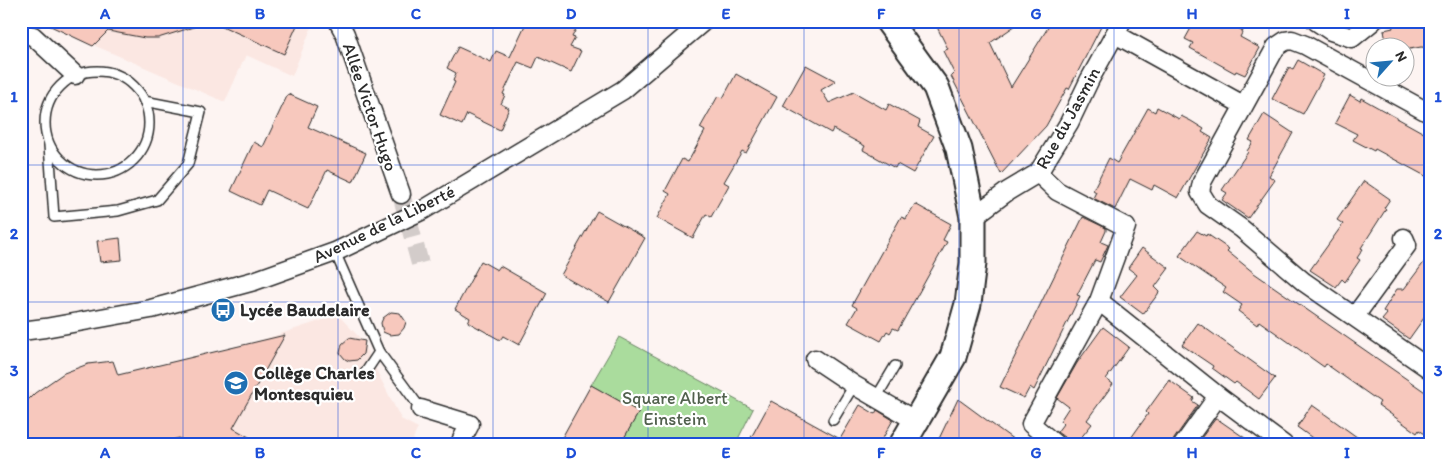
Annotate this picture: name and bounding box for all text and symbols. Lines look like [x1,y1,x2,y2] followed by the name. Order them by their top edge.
[99,4,111,23] text: A
[255,4,266,23] text: B
[411,4,422,23] text: C
[566,4,577,23] text: D
[722,4,731,23] text: E
[877,4,886,23] text: F
[1030,4,1042,23] text: G
[1186,4,1198,23] text: H
[1344,4,1350,23] text: I
[1364,38,1414,88] north arrow
[338,40,402,174] street label: Allée Victor Hugo
[1391,48,1411,64] text: N
[1031,63,1105,173] street label: Rue du Jasmin
[10,87,18,106] text: 1
[1434,87,1442,106] text: 1
[310,180,458,268] street label: Avenue de la Liberté
[10,224,19,243] text: 2
[1434,224,1443,243] text: 2
[210,297,236,323] bus stop icon: Lycée Baudelaire
[240,299,370,321] place label: Lycée Baudelaire
[10,361,19,380] text: 3
[1434,361,1443,380] text: 3
[254,362,374,405] place label: Collège Charles Montesquieu
[223,370,249,396] school or university icon: Collège Charles Montesquieu
[622,387,728,430] park label: Square Albert Einstein
[99,443,111,462] text: A
[255,443,266,462] text: B
[411,443,422,462] text: C
[566,443,577,462] text: D
[722,443,731,462] text: E
[877,443,886,462] text: F
[1030,443,1042,462] text: G
[1186,443,1198,462] text: H
[1344,443,1350,462] text: I

